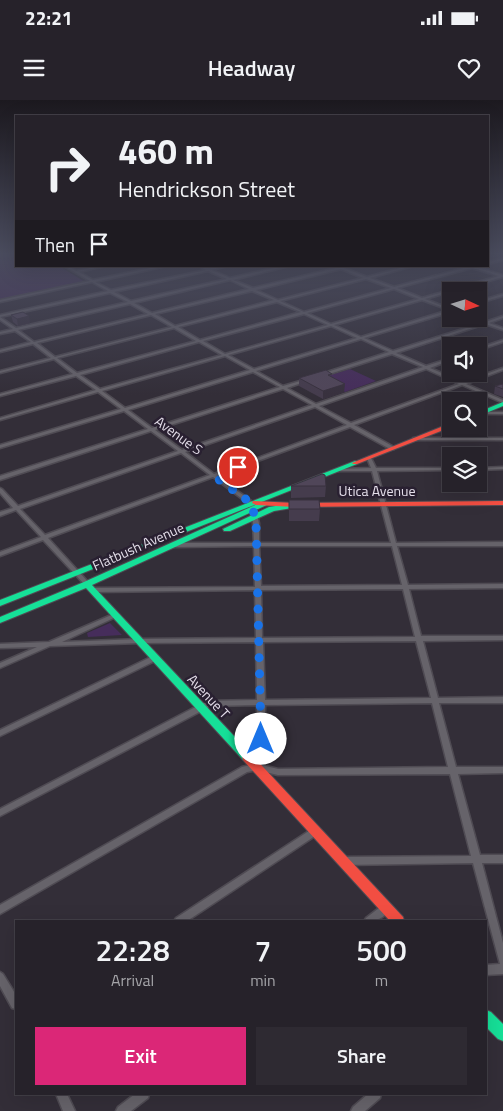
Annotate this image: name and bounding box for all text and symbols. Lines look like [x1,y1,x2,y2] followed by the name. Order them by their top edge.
[25,3,72,32] text: 22:21
[208,51,295,85] text: Headway
[20,54,48,82] icon: menu
[455,54,483,82] icon: heart
[118,124,214,178] text: 460 m
[35,135,100,200] icon: right
[118,172,295,206] text: Hendrickson Street
[35,230,75,259] text: Then
[85,230,113,258] icon: arrive
[442,282,488,328] north arrow
[442,282,487,492] map controls
[442,337,487,382] button: sound
[442,392,487,437] button: search
[151,410,207,460] street label: Avenue S
[217,446,259,488] pin
[442,447,487,492] button: layers
[224,453,252,481] icon: arrive
[339,480,416,501] street label: Utica Avenue
[89,516,187,576] street label: Flatbush Avenue
[183,669,236,723] street label: Avenue T
[234,712,286,764] position arrow
[95,927,170,973] text: 22:28
[255,927,271,973] text: 7
[356,927,407,973] text: 500
[111,968,154,992] text: Arrival
[250,968,276,992] text: min
[375,968,388,992] text: m
[35,1027,246,1085] button: Exit
[256,1027,467,1085] button: Share

